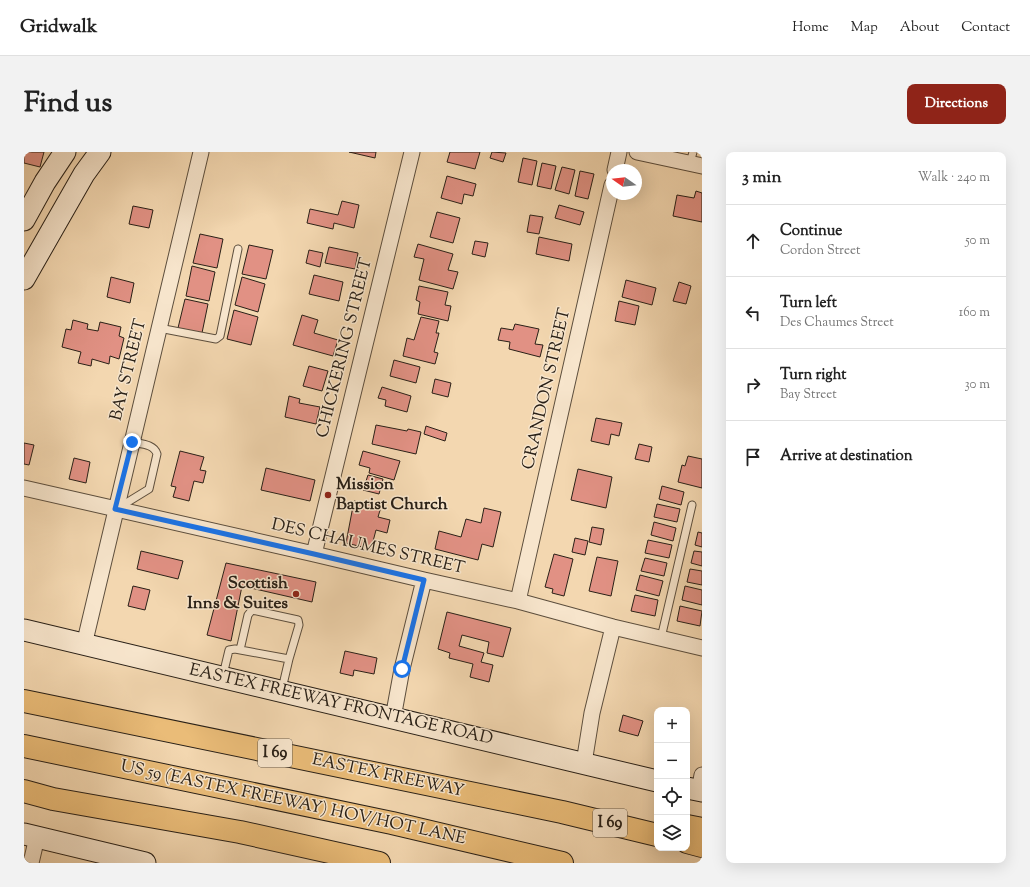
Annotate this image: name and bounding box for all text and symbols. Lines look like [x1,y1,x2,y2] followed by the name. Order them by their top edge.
[20,14,97,41] text: Gridwalk
[792,18,829,38] text: Home
[851,18,878,38] text: Map
[900,18,939,38] text: About
[961,18,1010,38] text: Contact
[24,84,112,124] text: Find us
[907,84,1006,124] button: Directions
[606,164,642,200] north arrow
[742,166,781,190] text: 3 min
[918,169,990,187] text: Walk · 240 m
[780,221,842,242] text: Continue
[742,230,764,252] icon: ahead
[965,232,990,250] text: 50 m
[780,242,860,260] text: Cordon Street
[311,255,379,441] street label: CHICKERING STREET
[780,293,837,314] text: Turn left
[742,302,764,324] icon: left
[959,304,990,322] text: 160 m
[517,306,577,472] street label: CRANDON STREET
[780,314,894,332] text: Des Chaumes Street
[105,317,153,423] street label: BAY STREET
[780,365,846,386] text: Turn right
[742,374,764,396] icon: right
[964,376,990,394] text: 30 m
[780,386,837,404] text: Bay Street
[123,433,141,451] route end
[742,446,764,468] icon: arrive
[780,446,913,467] text: Arrive at destination
[336,473,448,517] place label: Mission Baptist Church
[323,490,333,500] marker: Mission Baptist Church
[269,513,467,581] street label: DES CHAUMES STREET
[187,572,288,616] place label: Scottish Inns & Suites
[291,589,301,599] marker: Scottish Inns & Suites
[187,658,495,752] street label: EASTEX FREEWAY FRONTAGE ROAD
[393,660,411,678] route start
[654,707,690,851] map controls
[654,707,690,743] button: +
[258,739,292,767] road number: I 69
[654,743,690,779] button: −
[310,748,466,804] street label: EASTEX FREEWAY
[118,755,468,851] street label: US 59 (EASTEX FREEWAY) HOV/HOT LANE
[654,779,690,815] button: locate
[593,809,627,837] road number: I 69
[654,815,690,851] button: layers

